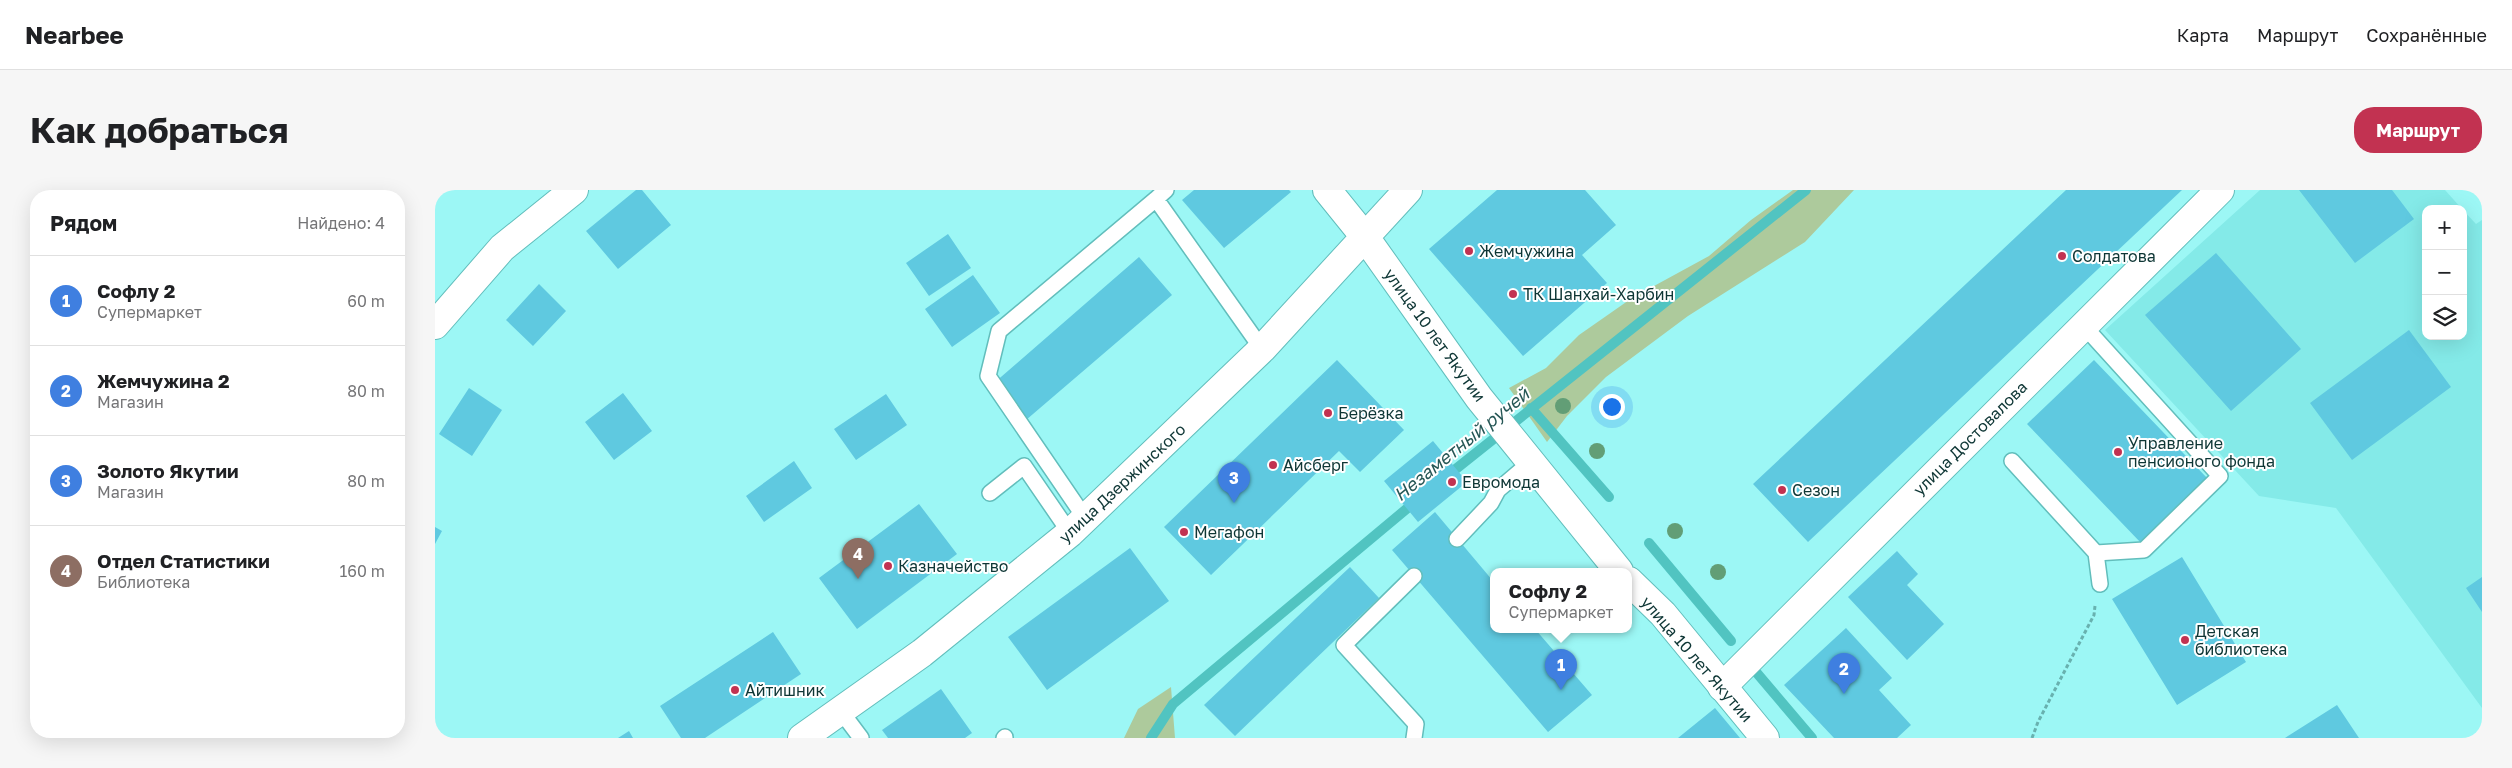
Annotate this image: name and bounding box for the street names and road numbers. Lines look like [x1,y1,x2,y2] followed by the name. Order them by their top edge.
[1380,264,1490,406] street label: улица 10 лет Якутии
[1909,377,2031,499] street label: улица Достовалова
[1055,419,1189,547] street label: улица Дзержинского
[1637,592,1757,726] street label: улица 10 лет Якутии

